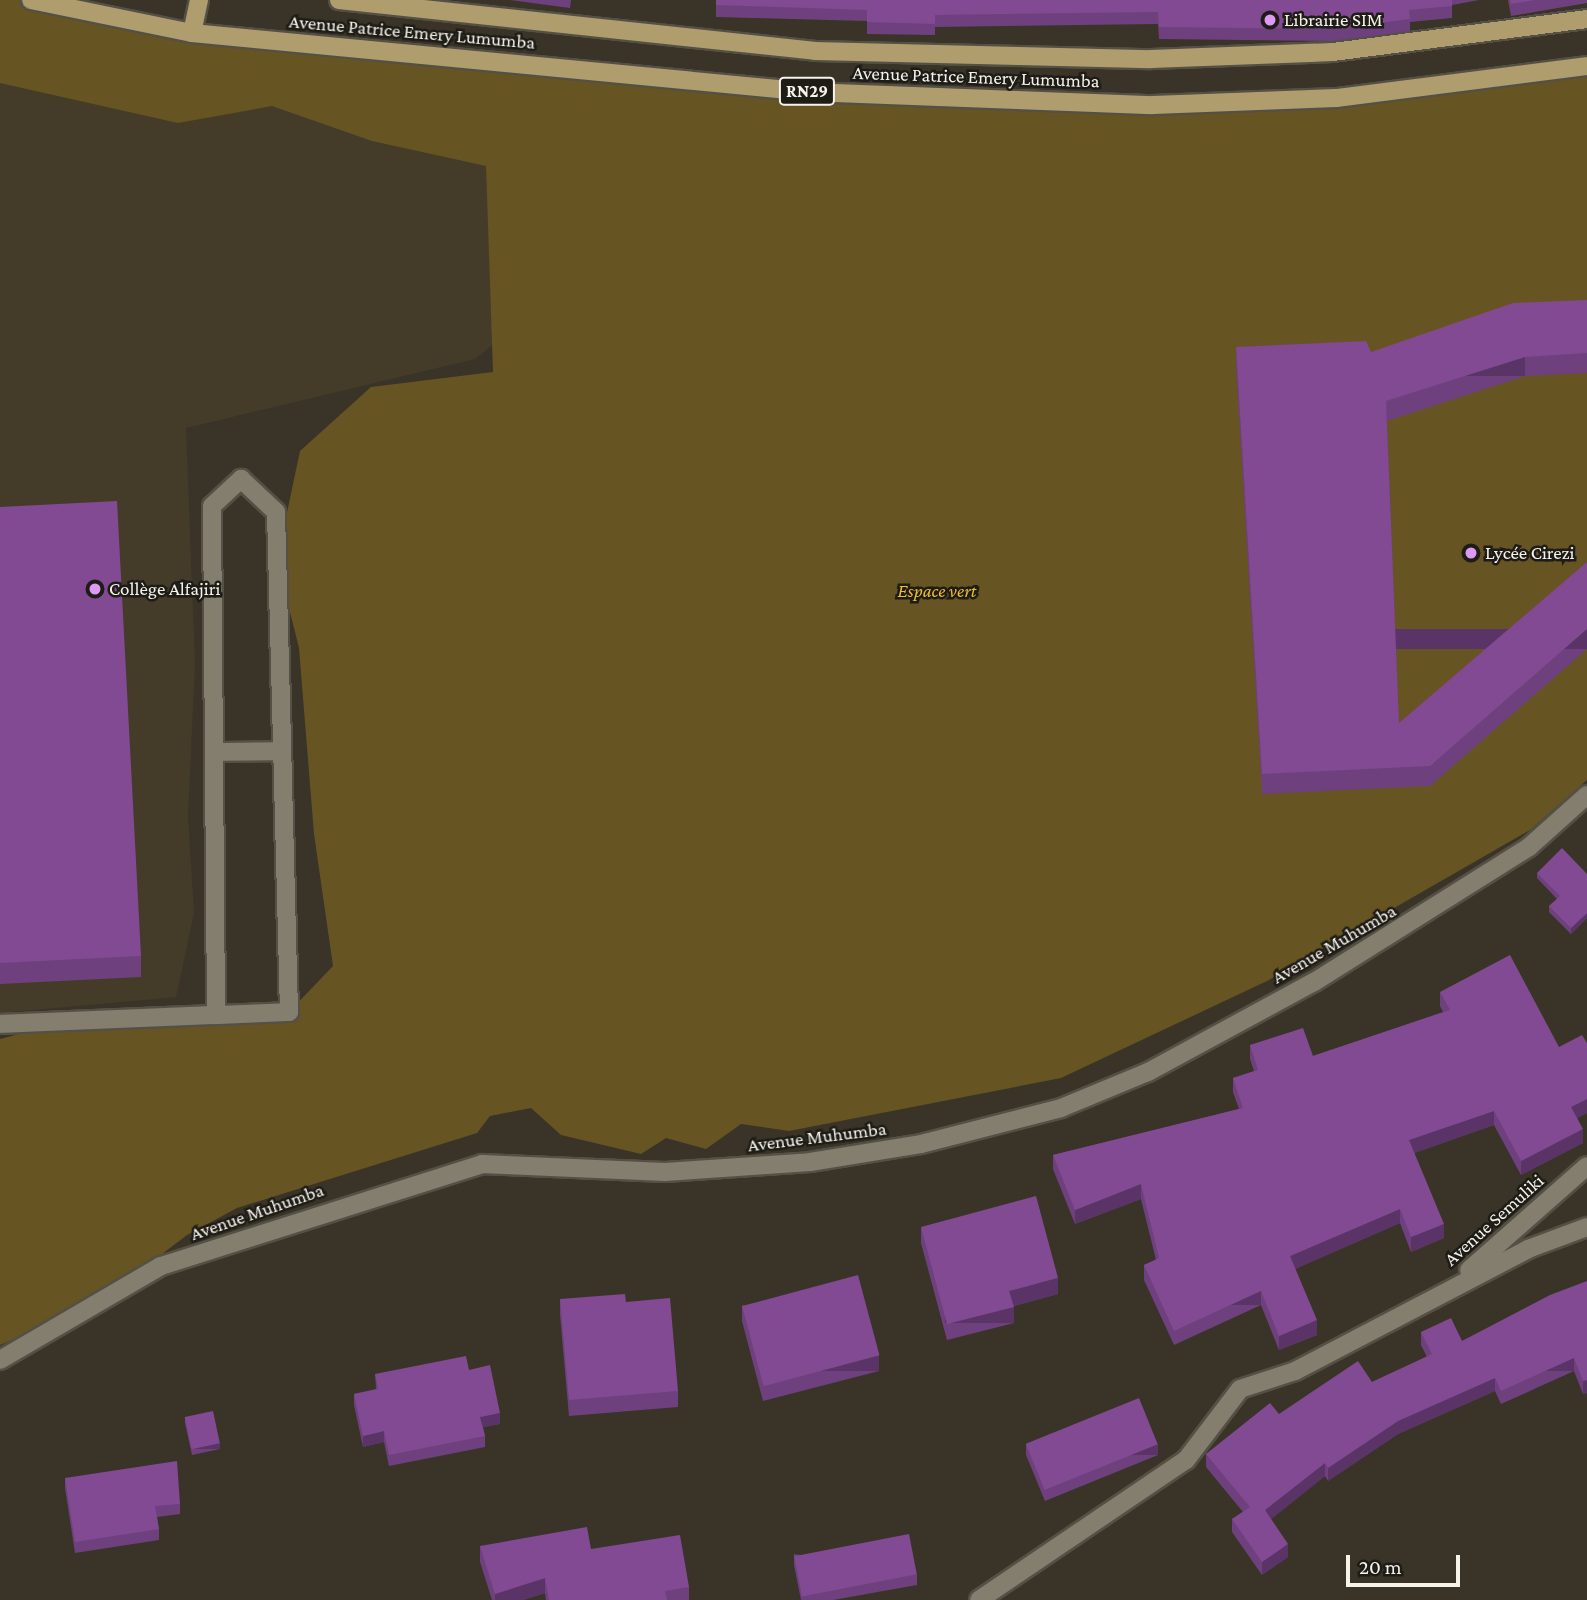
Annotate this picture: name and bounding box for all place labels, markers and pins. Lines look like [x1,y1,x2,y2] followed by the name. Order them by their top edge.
[1284,9,1382,31] place label: Librairie SIM
[1262,12,1278,28] marker: Librairie SIM
[1485,542,1575,564] place label: Lycée Cirezi
[1463,545,1479,561] marker: Lycée Cirezi
[109,578,220,600] place label: Collège Alfajiri
[87,581,103,597] marker: Collège Alfajiri

